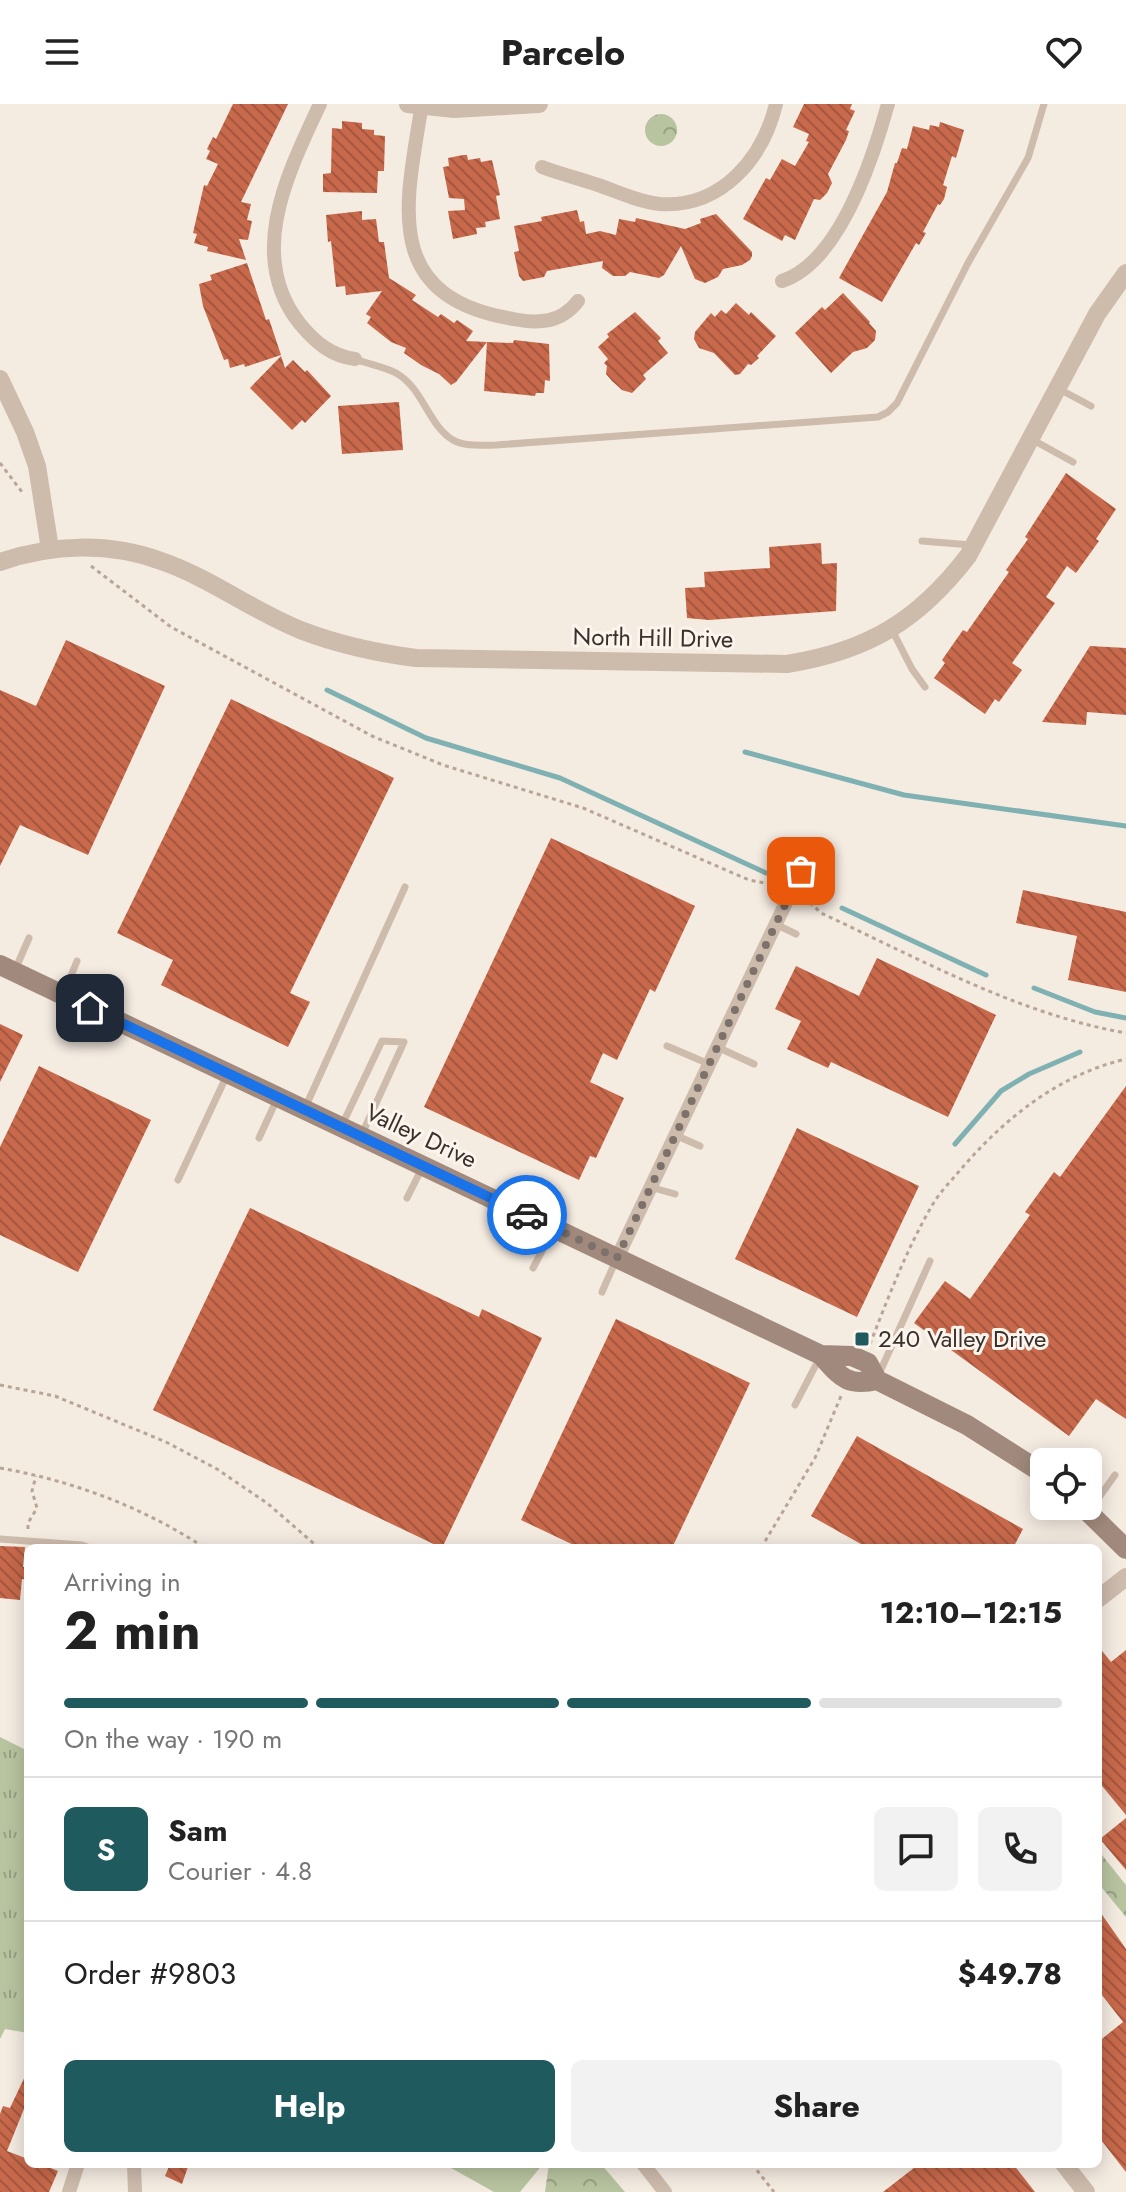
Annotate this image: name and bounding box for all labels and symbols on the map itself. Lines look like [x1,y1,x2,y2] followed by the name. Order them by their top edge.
[572,619,734,656] street label: North Hill Drive
[767,837,835,905] pin
[56,974,124,1042] pin
[360,1095,483,1177] street label: Valley Drive
[487,1175,567,1255] courier
[878,1321,1046,1356] place label: 240 Valley Drive
[853,1330,871,1348] marker: 240 Valley Drive

